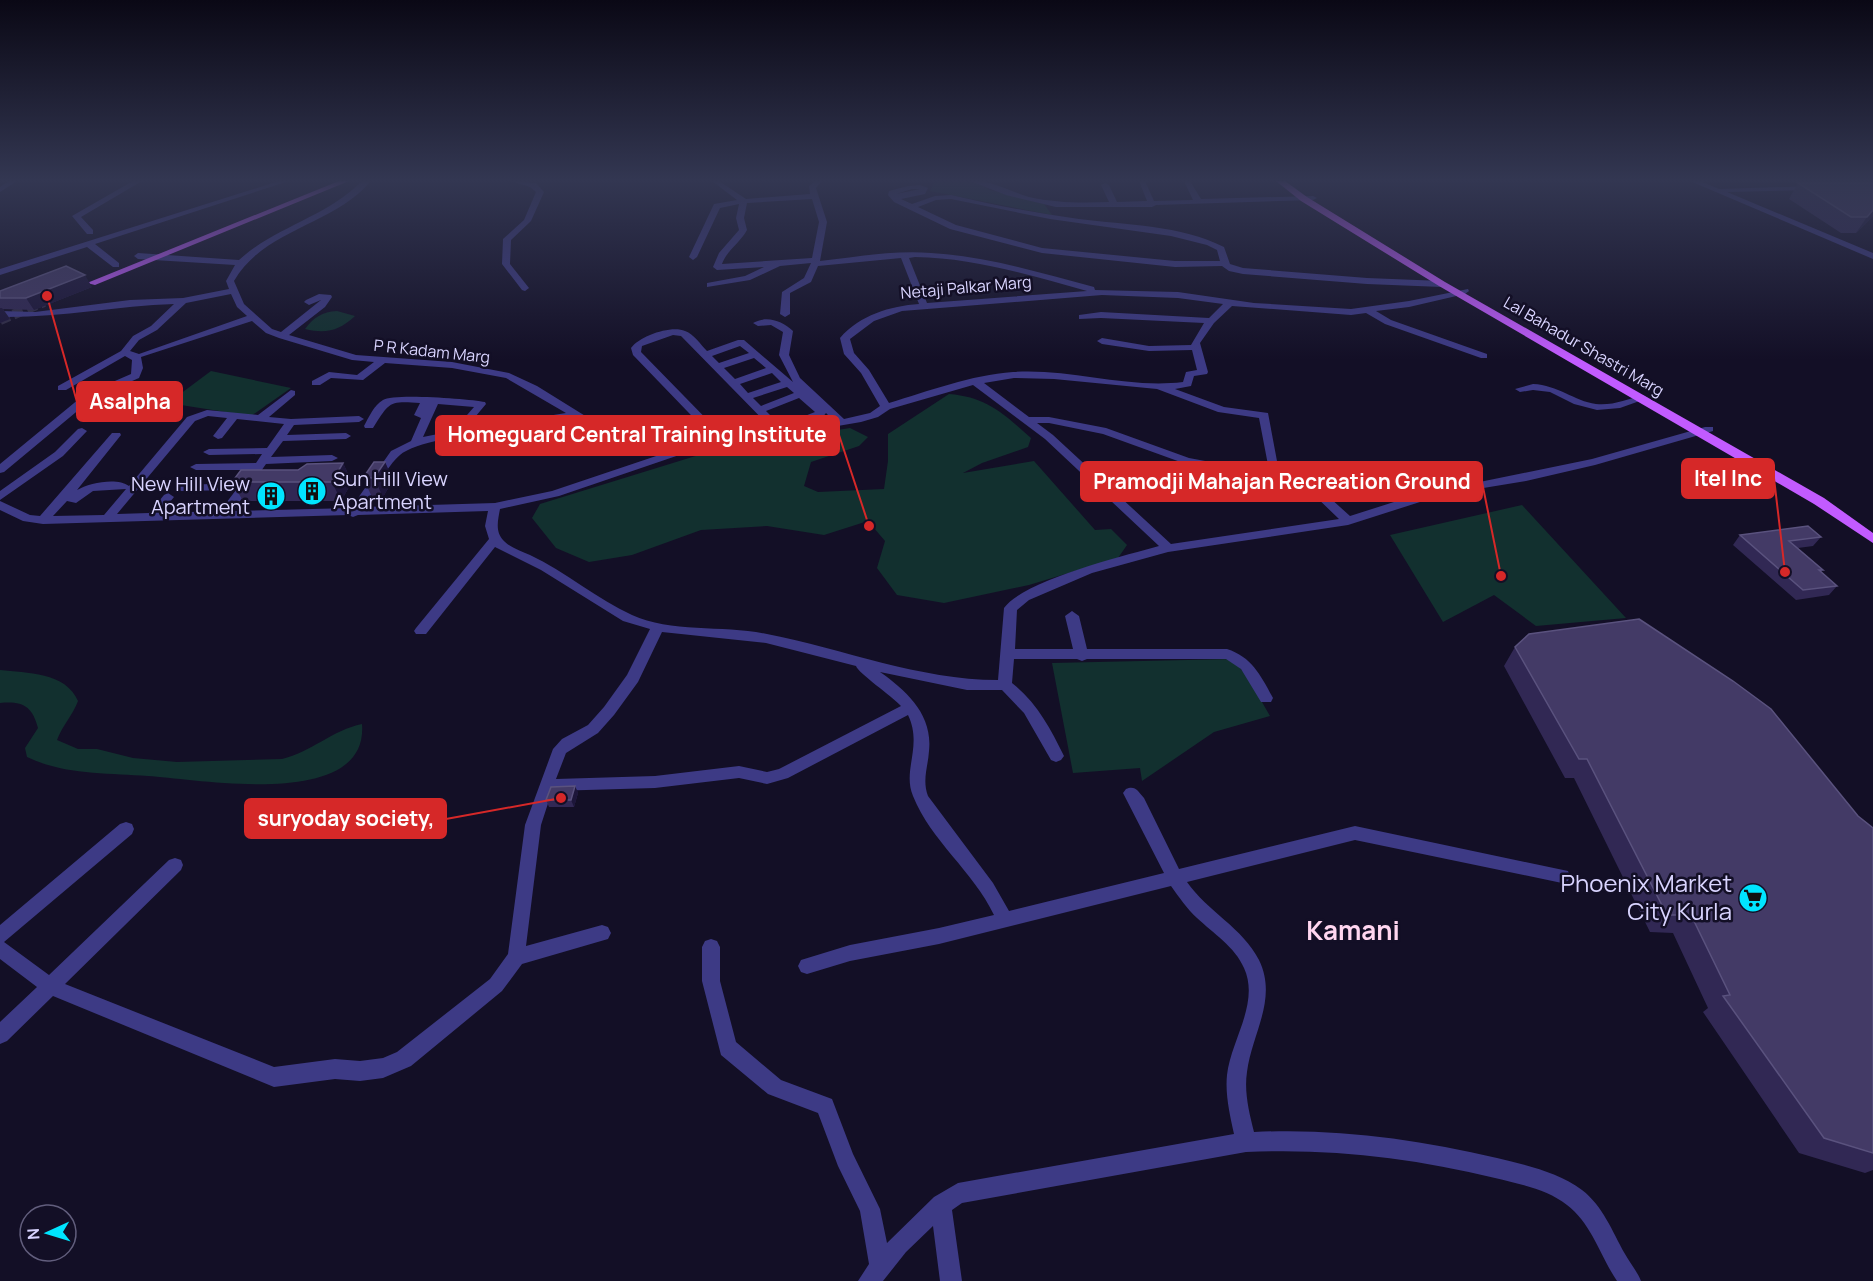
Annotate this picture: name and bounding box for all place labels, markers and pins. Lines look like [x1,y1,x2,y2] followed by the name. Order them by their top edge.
[77,382,182,421] callout: Asalpha
[436,416,839,455] callout: Homeguard Central Training Institute
[1682,459,1774,498] callout: Itel Inc
[1081,462,1482,501] callout: Pramodji Mahajan Recreation Ground
[333,465,448,515] place label: Sun Hill View Apartment
[131,470,250,520] place label: New Hill View Apartment
[296,475,328,507] building icon: Sun Hill View Apartment
[255,480,287,512] building icon: New Hill View Apartment
[245,799,446,838] callout: suryoday society,
[1561,866,1732,927] place label: Phoenix Market City Kurla
[1737,882,1769,914] supermarket icon: Phoenix Market City Kurla

